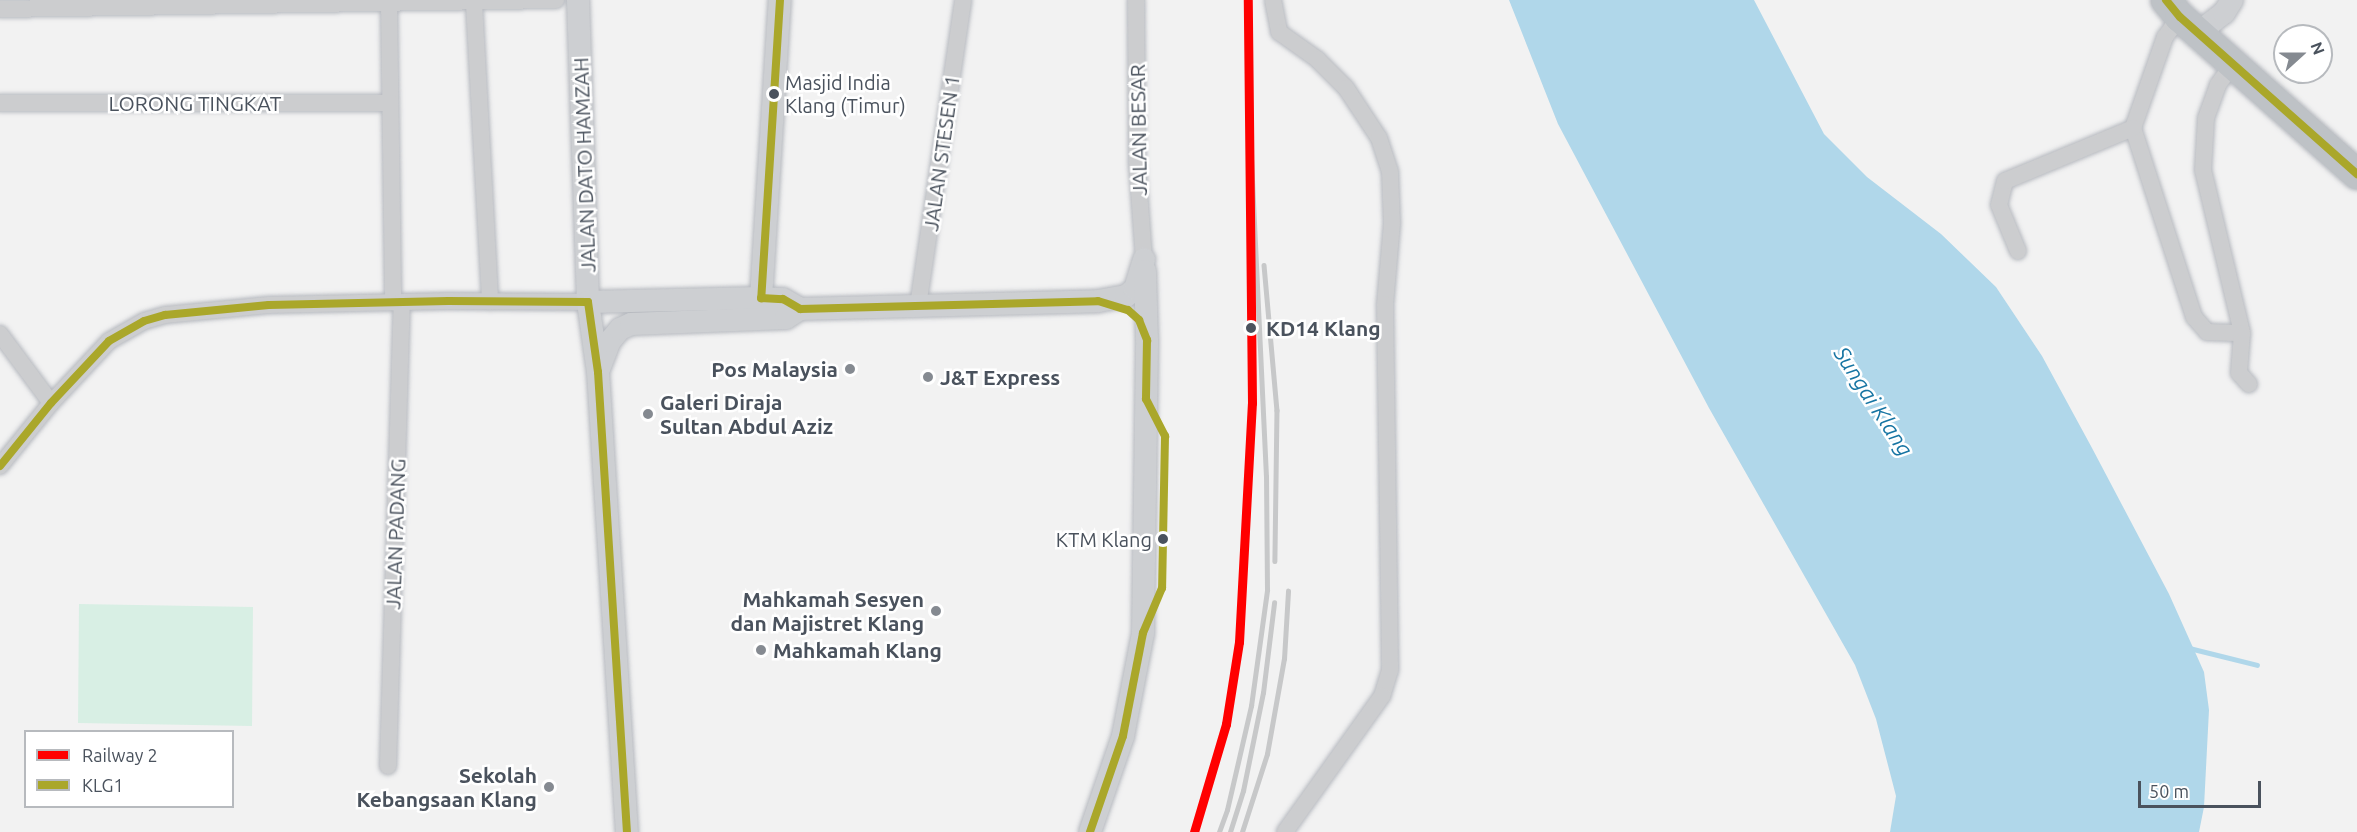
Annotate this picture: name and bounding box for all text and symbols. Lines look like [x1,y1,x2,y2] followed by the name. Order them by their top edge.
[2273,24,2333,84] north arrow
[2307,39,2328,57] text: N
[568,57,600,273] street label: JALAN DATO HAMZAH
[1124,64,1152,196] street label: JALAN BESAR
[785,70,906,117] place label: Masjid India Klang (Timur)
[918,73,964,233] street label: JALAN STESEN 1
[768,88,780,100] marker: Masjid India Klang (Timur)
[108,90,282,116] street label: LORONG TINGKAT
[1266,315,1381,341] place label: KD14 Klang
[1241,318,1261,338] marker: KD14 Klang
[1829,341,1919,461] water label: Sungai Klang
[711,356,838,382] place label: Pos Malaysia
[843,362,857,376] marker: Pos Malaysia
[940,364,1060,390] place label: J&T Express
[921,370,935,384] marker: J&T Express
[660,389,833,439] place label: Galeri Diraja Sultan Abdul Aziz
[641,407,655,421] marker: Galeri Diraja Sultan Abdul Aziz
[380,458,410,610] street label: JALAN PADANG
[1056,527,1152,551] place label: KTM Klang
[1157,533,1169,545] marker: KTM Klang
[730,586,924,636] place label: Mahkamah Sesyen dan Majistret Klang
[929,604,943,618] marker: Mahkamah Sesyen dan Majistret Klang
[773,637,942,663] place label: Mahkamah Klang
[754,643,768,657] marker: Mahkamah Klang
[24,730,234,808] legend
[82,745,158,765] text: Railway 2
[356,762,537,812] place label: Sekolah Kebangsaan Klang
[2141,769,2264,807] scale bar
[82,775,124,795] text: KLG1
[542,780,556,794] marker: Sekolah Kebangsaan Klang
[2149,781,2189,801] text: 50 m

